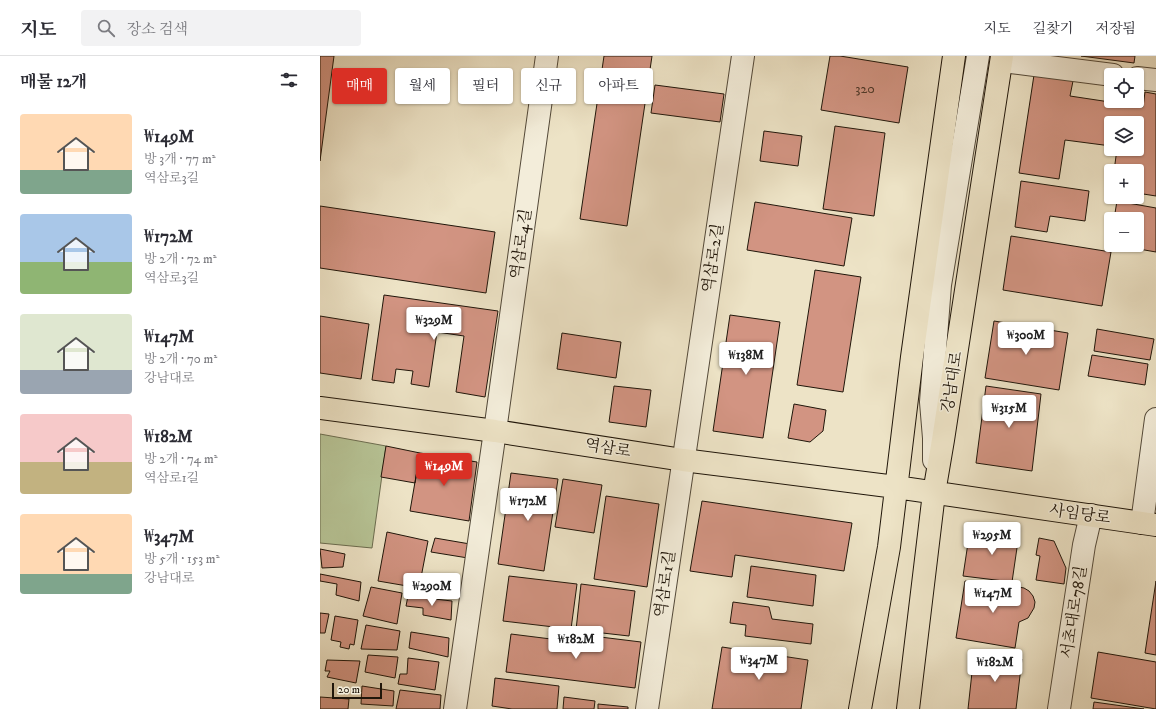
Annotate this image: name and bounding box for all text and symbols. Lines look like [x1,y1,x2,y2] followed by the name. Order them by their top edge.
[81,10,361,46] search box
[95,17,117,39] icon: search
[20,19,57,42] text: 지도
[127,20,188,39] text: 장소 검색
[984,20,1011,38] text: 지도
[1033,20,1073,38] text: 길찾기
[1095,20,1136,38] text: 저장됨
[332,68,387,104] chip: 매매
[395,68,450,104] chip: 월세
[458,68,513,104] chip: 필터
[521,68,576,104] chip: 신규
[584,68,653,104] chip: 아파트
[1104,68,1144,252] map controls
[1104,68,1144,108] button: locate
[278,69,300,91] icon: filters
[20,71,88,93] text: 매물 12개
[855,80,875,98] house number: 320
[1104,116,1144,156] button: layers
[144,126,194,148] text: ₩149M
[52,130,100,178] icon: home
[144,151,216,167] text: 방 3개 · 77 m²
[1104,164,1144,204] button: +
[144,170,199,186] text: 역삼로3길
[506,207,536,281] street label: 역삼로4길
[1104,212,1144,252] button: −
[698,222,728,294] street label: 역삼로2길
[144,226,193,248] text: ₩172M
[52,230,100,278] icon: home
[144,251,217,267] text: 방 2개 · 72 m²
[144,270,199,286] text: 역삼로3길
[406,307,462,341] pin: ₩329M
[415,312,453,328] text: ₩329M
[998,322,1054,356] pin: ₩300M
[144,326,194,348] text: ₩147M
[1007,327,1045,343] text: ₩300M
[52,330,100,378] icon: home
[718,342,774,376] pin: ₩138M
[728,347,764,363] text: ₩138M
[937,349,967,414] street label: 강남대로
[144,351,217,367] text: 방 2개 · 70 m²
[144,370,194,386] text: 강남대로
[981,395,1037,429] pin: ₩315M
[991,400,1027,416] text: ₩315M
[144,426,193,448] text: ₩182M
[52,430,100,478] icon: home
[584,434,633,462] street label: 역삼로
[144,451,217,467] text: 방 2개 · 74 m²
[416,453,472,487] pin: ₩149M
[425,458,463,474] text: ₩149M
[144,470,199,486] text: 역삼로1길
[500,488,556,522] pin: ₩172M
[509,493,547,509] text: ₩172M
[1048,500,1113,528] street label: 사임당로
[964,522,1020,556] pin: ₩295M
[144,526,194,548] text: ₩347M
[973,527,1011,543] text: ₩295M
[52,530,100,578] icon: home
[650,549,680,619] street label: 역삼로1길
[144,551,219,567] text: 방 5개 · 153 m²
[1057,564,1091,660] street label: 서초대로78길
[144,570,194,586] text: 강남대로
[404,573,460,607] pin: ₩290M
[412,578,452,594] text: ₩290M
[965,580,1021,614] pin: ₩147M
[974,585,1012,601] text: ₩147M
[548,626,604,660] pin: ₩182M
[557,631,595,647] text: ₩182M
[731,647,787,681] pin: ₩347M
[967,649,1023,683] pin: ₩182M
[740,652,778,668] text: ₩347M
[976,654,1014,670] text: ₩182M
[332,681,382,700] scale bar
[338,683,360,697] text: 20 m

